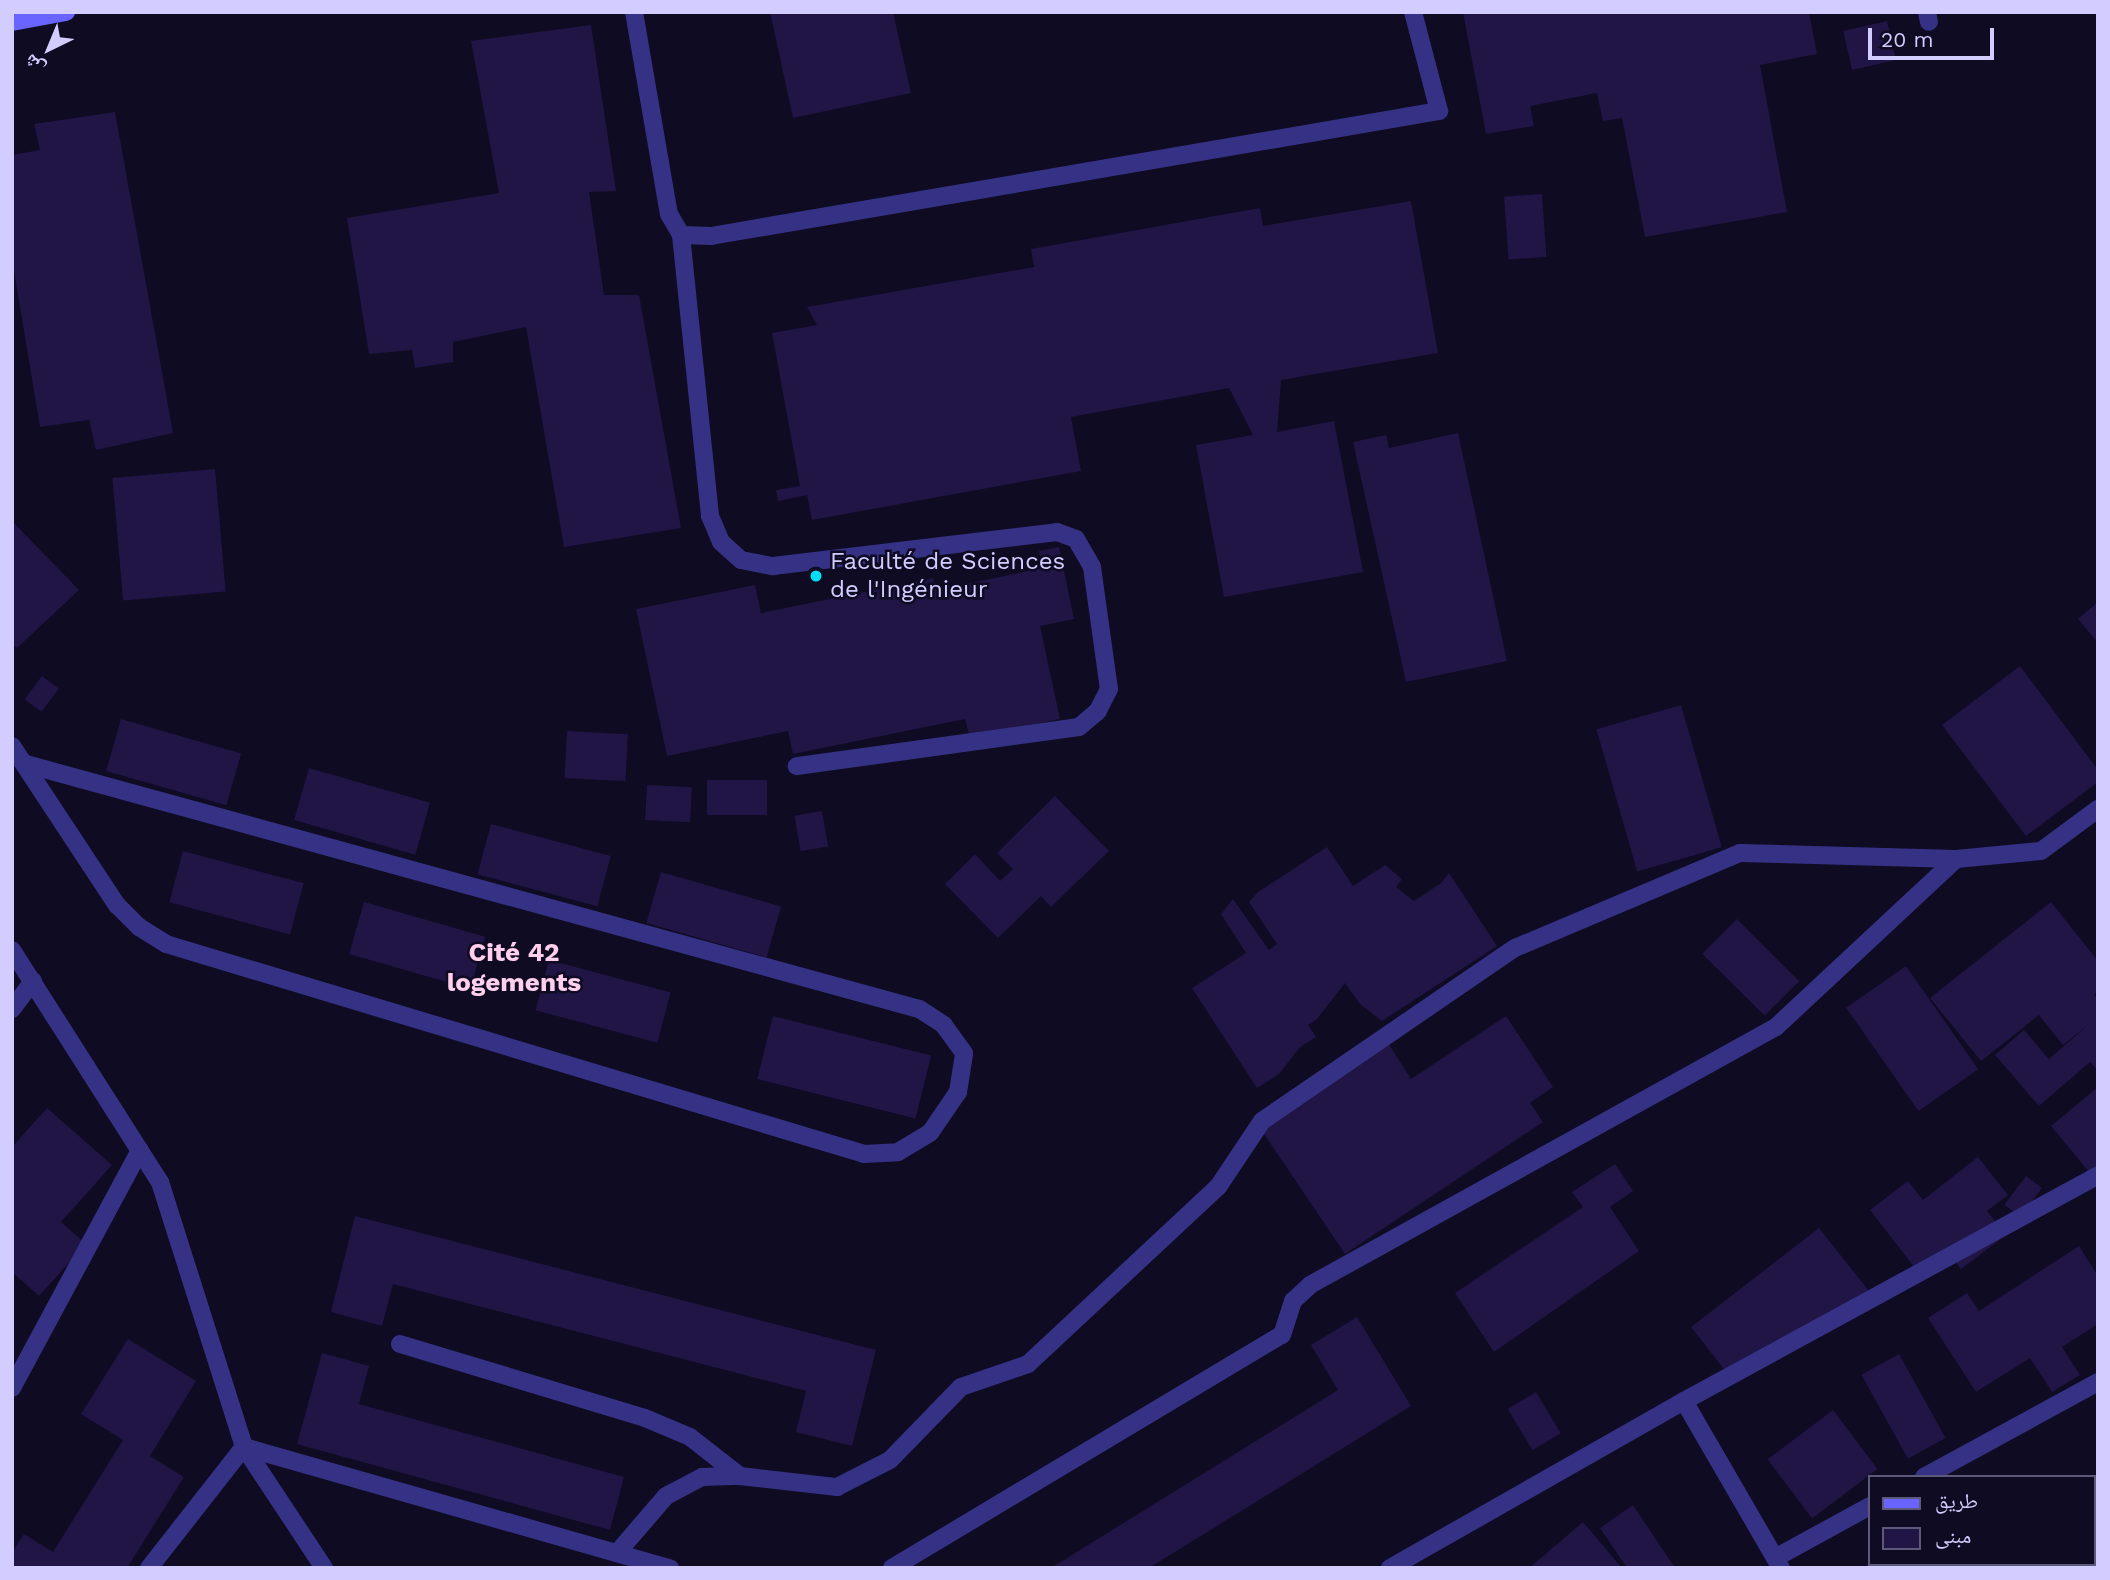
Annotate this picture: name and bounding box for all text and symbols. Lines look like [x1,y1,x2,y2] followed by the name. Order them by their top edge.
[14,14,84,84] north arrow
[1872,14,1998,58] scale bar
[1881,27,1933,52] text: 20 m
[19,49,50,80] text: ش
[830,548,1065,604] place label: Faculté de Sciences de l'Ingénieur
[808,568,824,584] marker: Faculté de Sciences de l'Ingénieur
[447,937,581,998] district label: Cité 42 logements
[1868,1475,2096,1566] legend
[1935,1488,1978,1513] text: طريق
[1935,1523,1971,1548] text: مبنى

